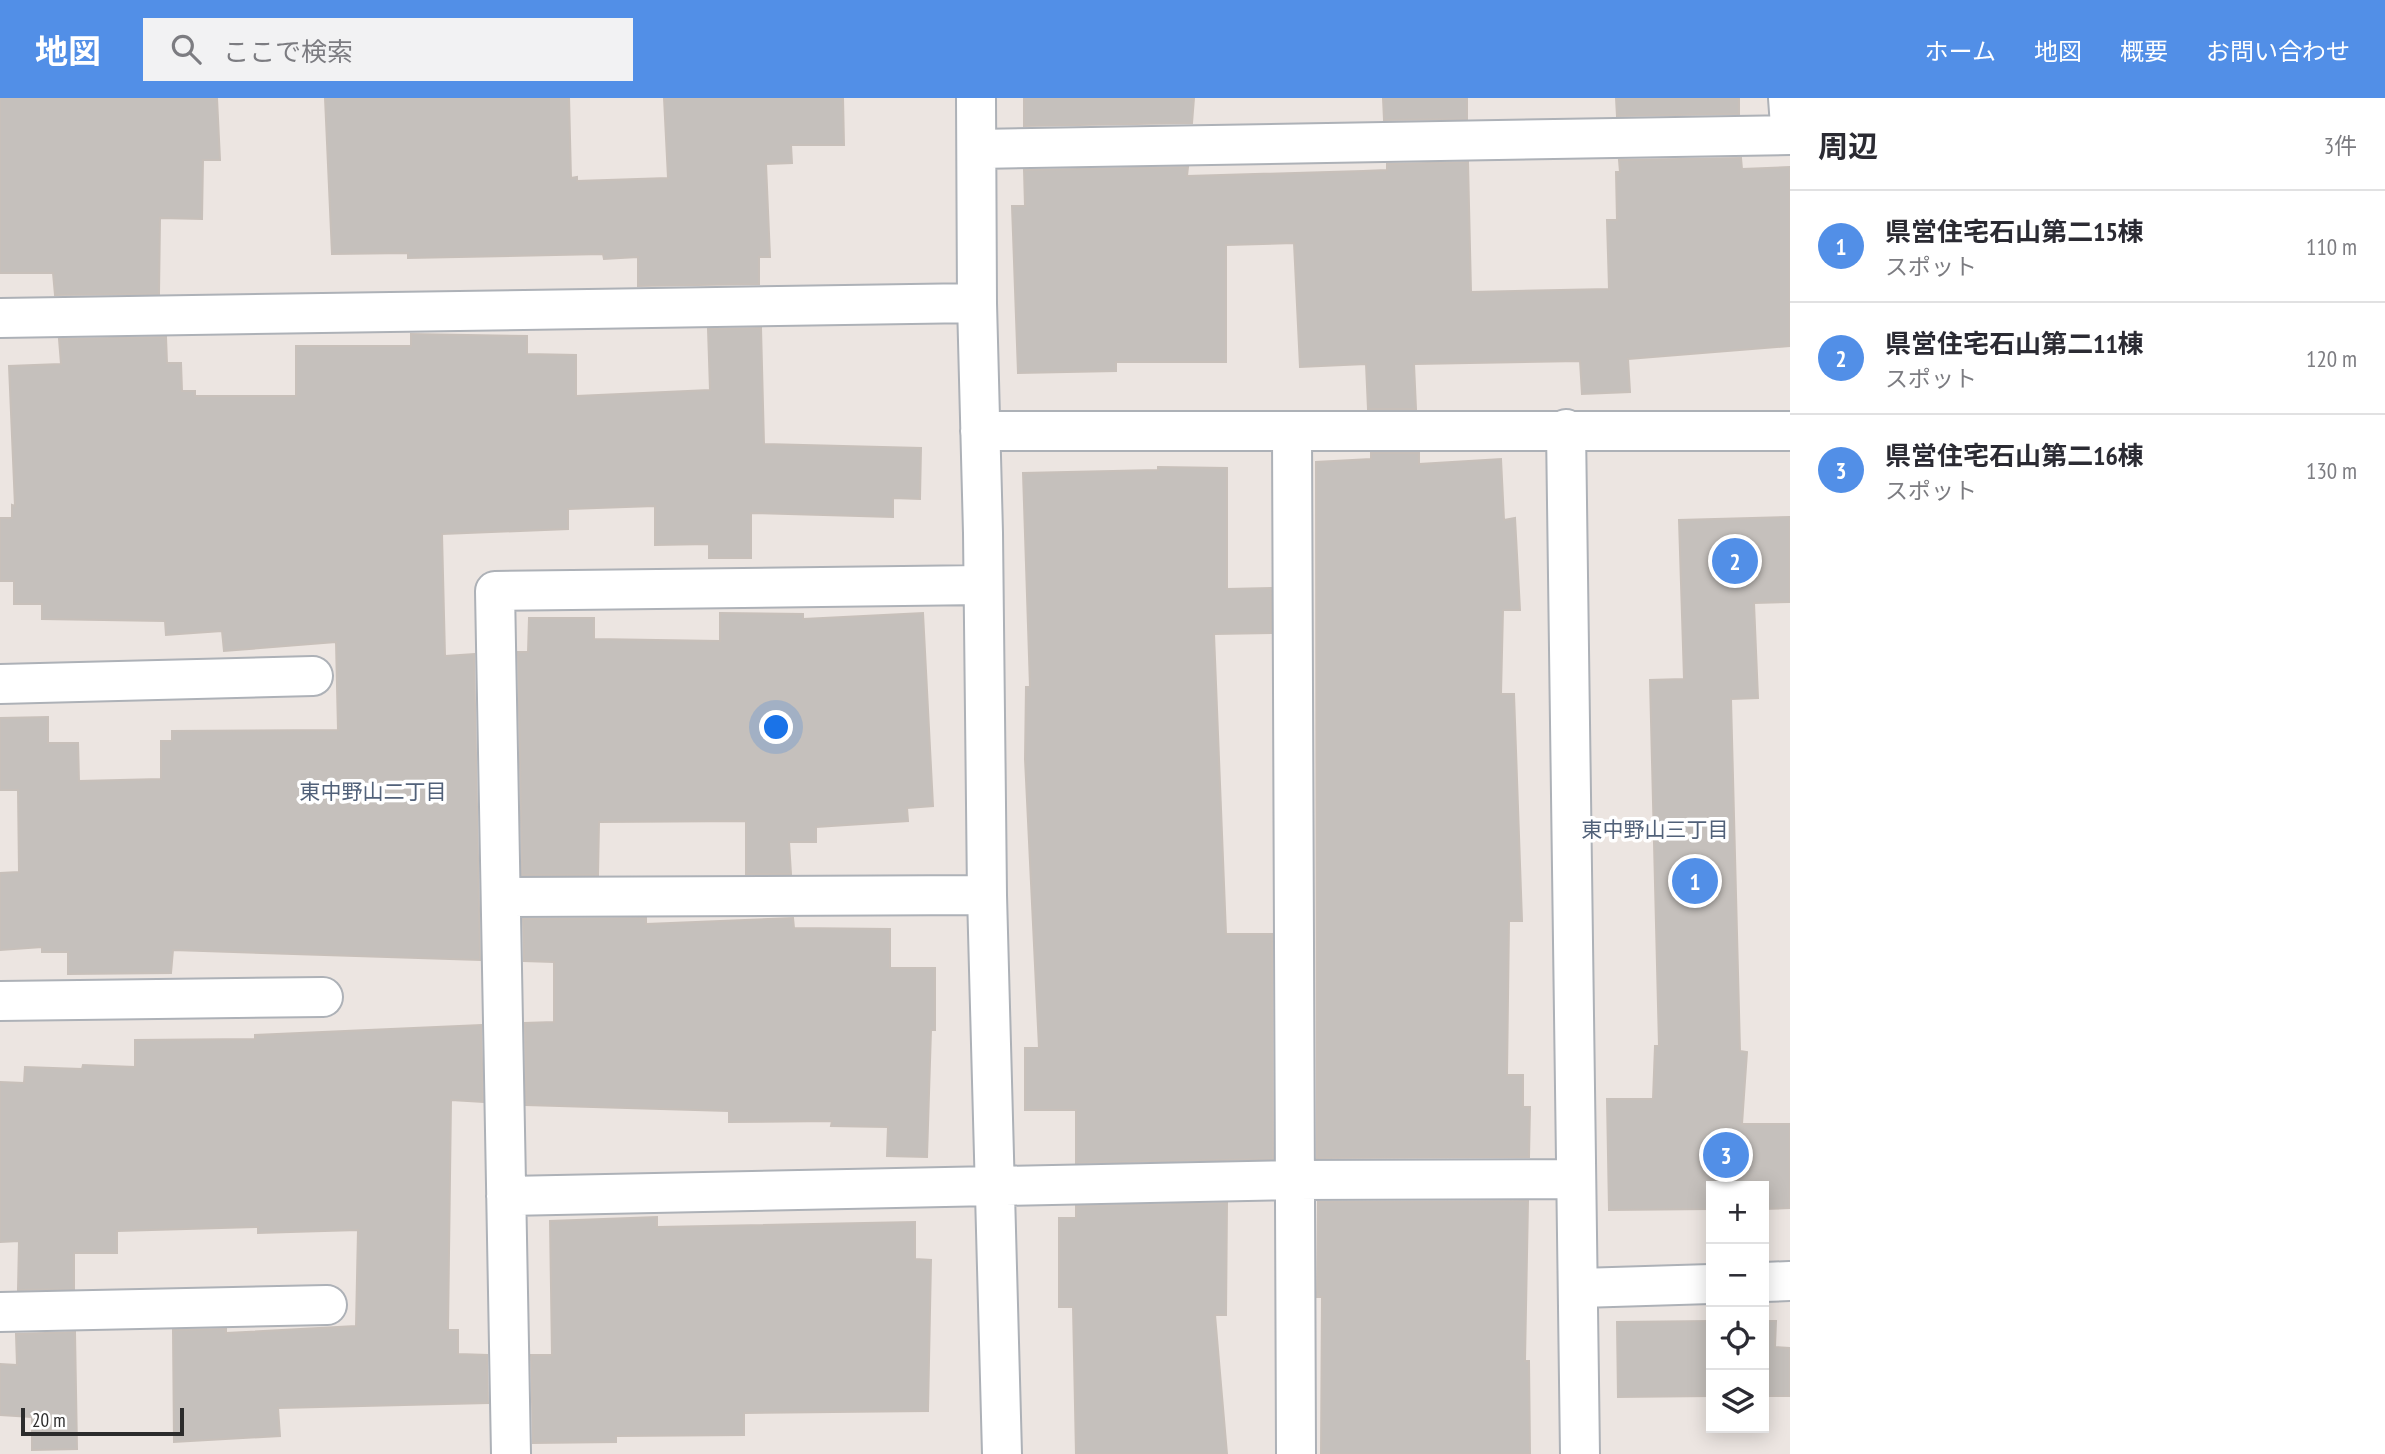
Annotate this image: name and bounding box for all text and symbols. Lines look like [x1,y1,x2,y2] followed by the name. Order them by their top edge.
[143,18,633,81] search box
[35,29,101,72] text: 地図
[167,30,205,68] icon: search
[223,35,353,68] text: ここで検索
[1925,36,1996,67] text: ホーム
[2034,36,2082,67] text: 地図
[2120,36,2168,67] text: 概要
[2206,36,2350,67] text: お問い合わせ
[1818,126,1878,165] text: 周辺
[2324,131,2357,160] text: 3件
[1885,215,2144,248] text: 県営住宅石山第二15棟
[1836,232,1847,261] text: 1
[2306,232,2357,261] text: 110 m
[1885,252,1977,281] text: スポット
[1885,327,2144,360] text: 県営住宅石山第二11棟
[1836,344,1847,373] text: 2
[2306,344,2357,373] text: 120 m
[1885,364,1977,393] text: スポット
[1885,439,2144,472] text: 県営住宅石山第二16棟
[1836,456,1847,485] text: 3
[2306,456,2357,485] text: 130 m
[1885,476,1977,505] text: スポット
[1712,535,1758,587] pin: 2
[759,710,793,744] your location
[300,778,447,805] district label: 東中野山二丁目
[1582,816,1729,843] district label: 東中野山三丁目
[1672,855,1718,907] pin: 1
[1703,1129,1749,1181] pin: 3
[1706,1181,1769,1433] map controls
[1706,1181,1769,1244] button: +
[1706,1244,1769,1307] button: −
[1706,1307,1769,1370] button: locate
[1706,1370,1769,1433] button: layers
[21,1405,184,1437] scale bar
[32,1408,66,1432] text: 20 m

